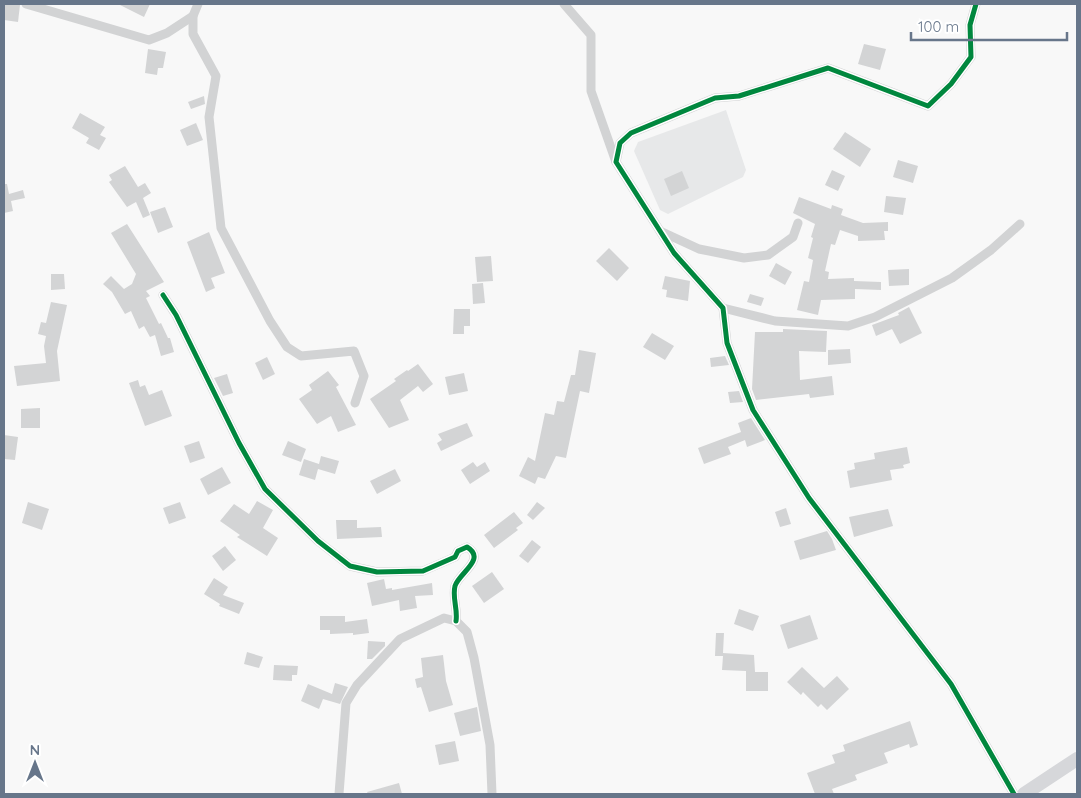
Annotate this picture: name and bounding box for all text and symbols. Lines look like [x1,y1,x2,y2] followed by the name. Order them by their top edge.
[911,10,1067,42] scale bar
[918,17,959,36] text: 100 m
[10,738,60,788] north arrow
[30,741,40,759] text: N

